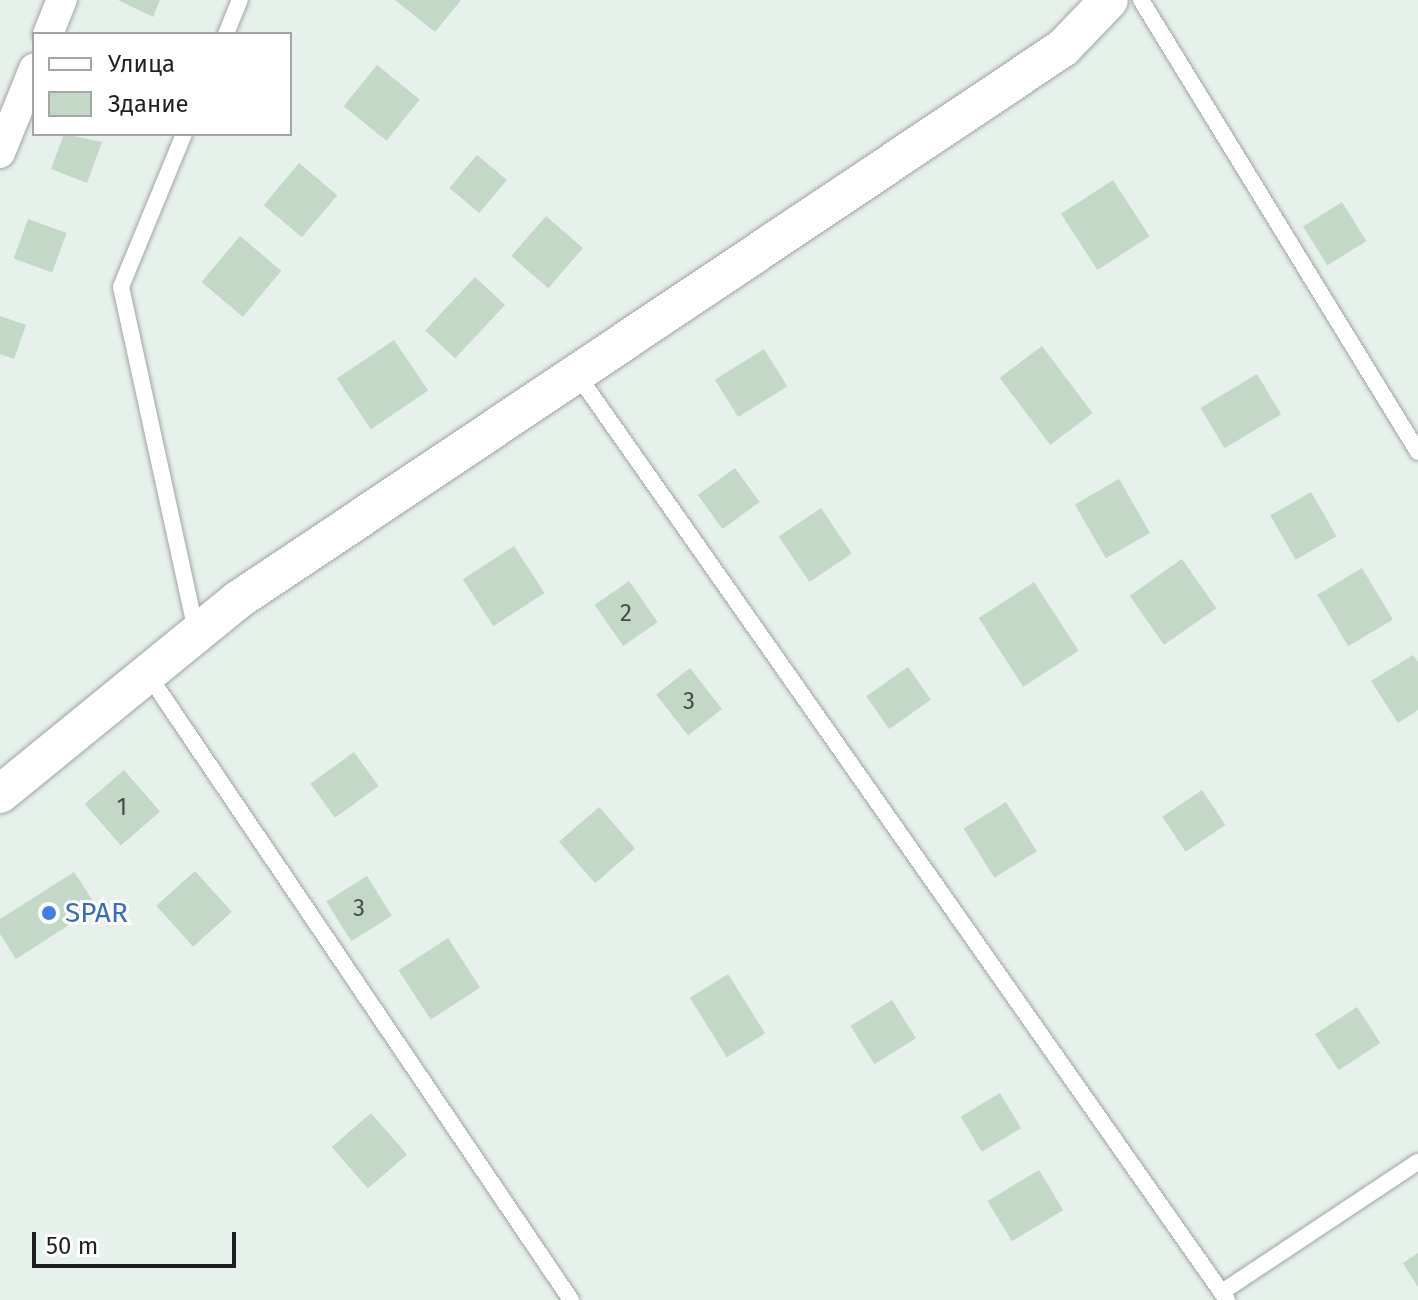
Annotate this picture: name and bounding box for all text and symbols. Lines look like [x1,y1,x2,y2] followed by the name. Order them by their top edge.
[32,32,292,136] legend
[108,50,175,78] text: Улица
[108,90,189,118] text: Здание
[620,600,632,628] house number: 2
[683,688,695,716] house number: 3
[117,794,127,822] house number: 1
[353,895,365,923] house number: 3
[65,896,128,930] place label: SPAR
[40,904,58,922] marker: SPAR
[36,1216,240,1266] scale bar
[46,1232,98,1260] text: 50 m

